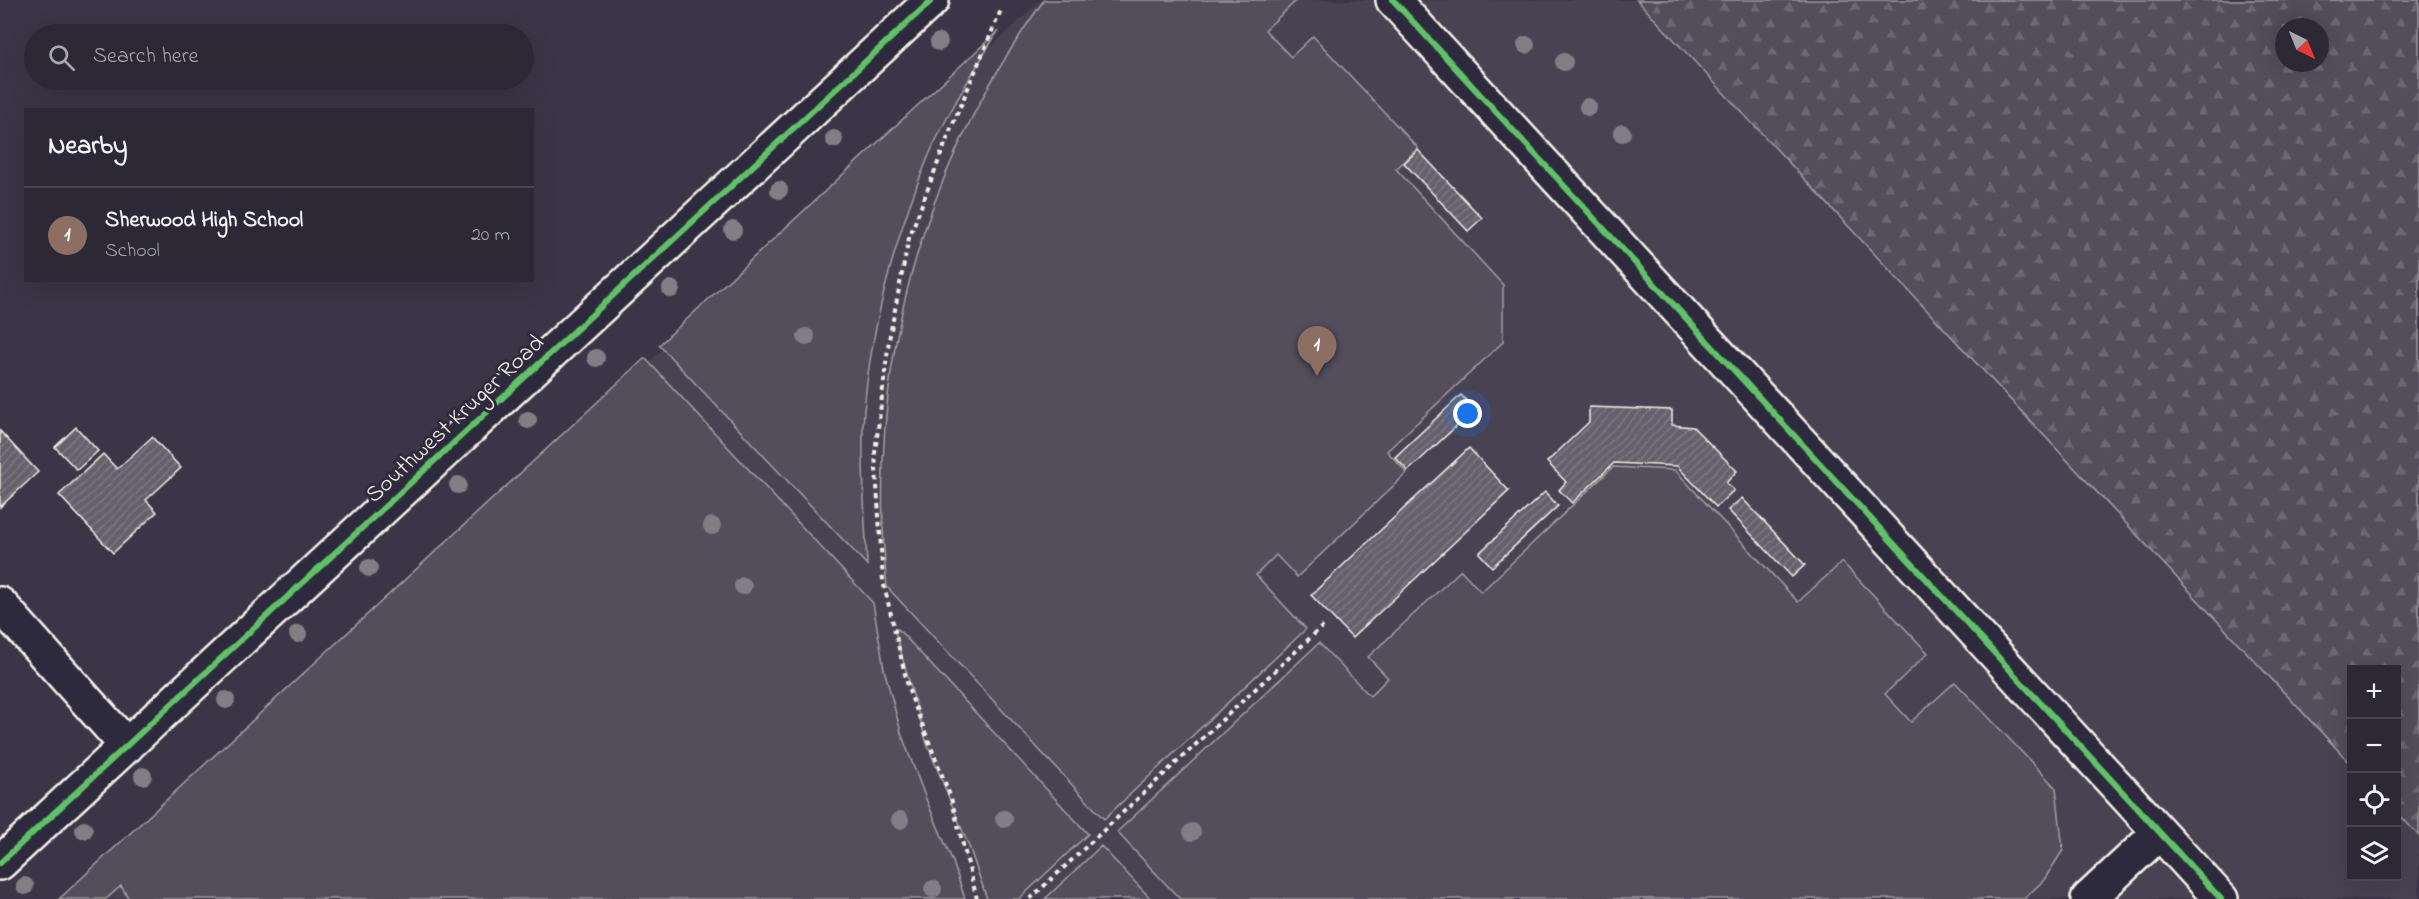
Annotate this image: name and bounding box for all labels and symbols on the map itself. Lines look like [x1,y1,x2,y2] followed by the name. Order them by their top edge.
[2275,18,2329,72] north arrow
[1298,326,1336,376] pin: 1
[358,327,553,512] street label: Southwest Kruger Road
[1453,399,1482,428] your location

